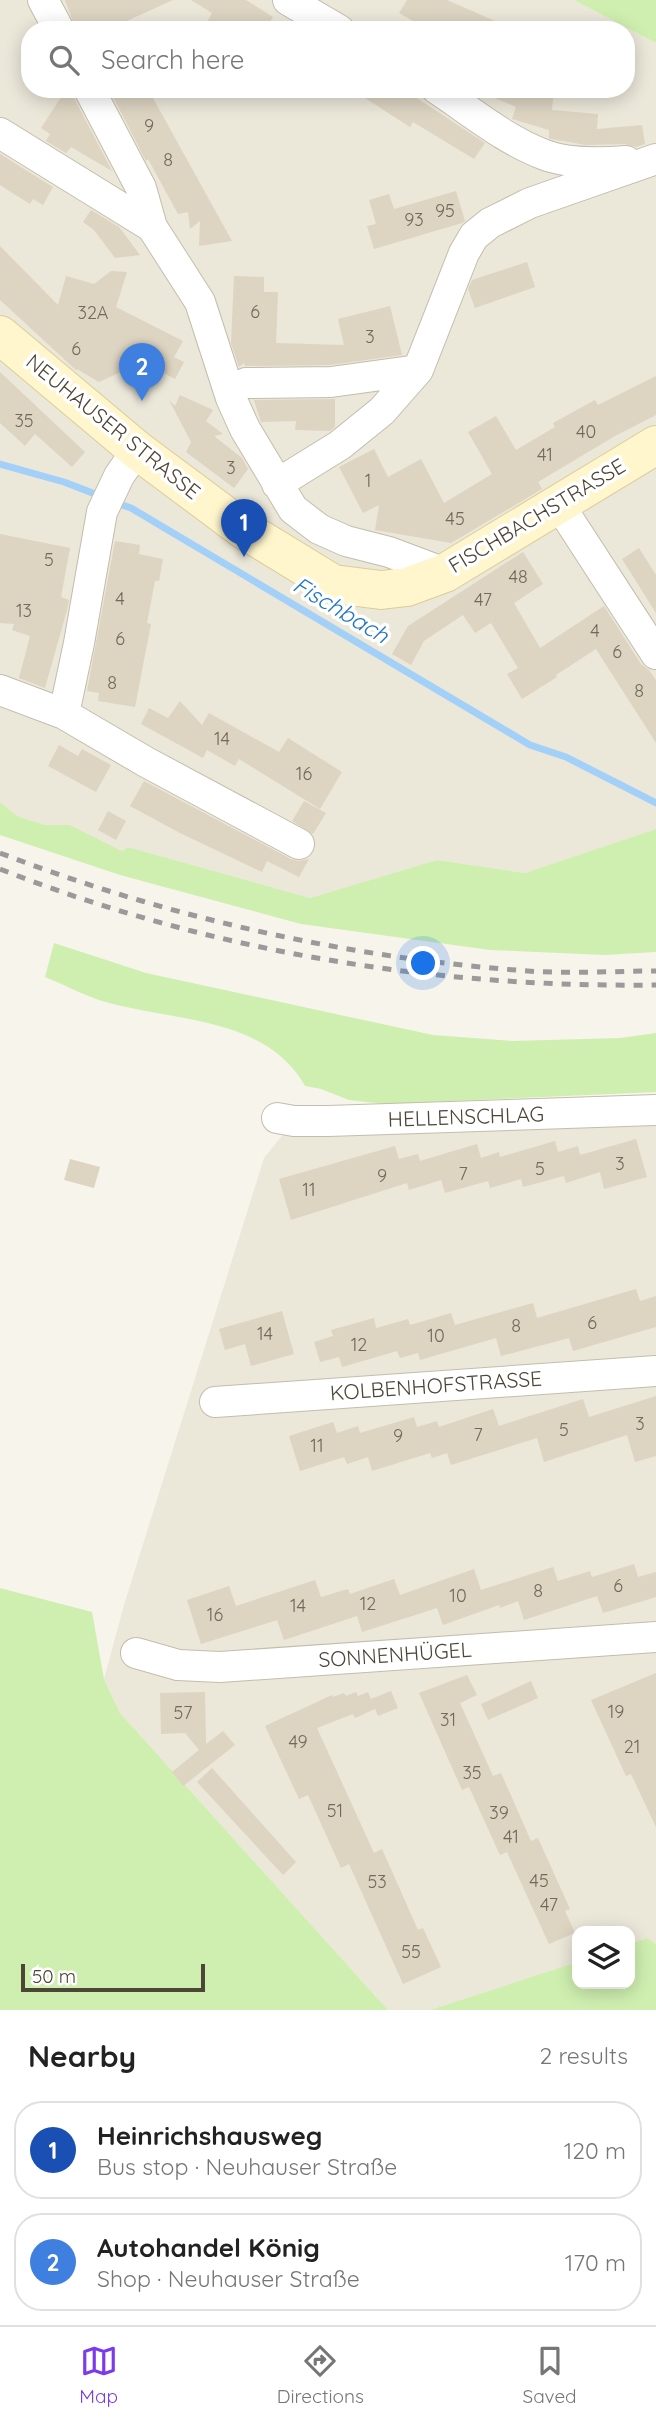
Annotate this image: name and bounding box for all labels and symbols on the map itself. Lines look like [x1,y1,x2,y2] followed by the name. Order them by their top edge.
[144,114,154,137] house number: 9
[163,148,173,171] house number: 8
[435,199,455,222] house number: 95
[404,208,424,231] house number: 93
[250,300,260,323] house number: 6
[77,301,109,324] house number: 32A
[365,325,375,348] house number: 3
[71,337,81,360] house number: 6
[119,343,165,401] pin: 2
[21,348,206,504] street label: NEUHAUSER STRASSE
[14,409,34,432] house number: 35
[576,420,596,443] house number: 40
[537,443,553,466] house number: 41
[443,452,630,578] street label: FISCHBACHSTRASSE
[226,456,236,479] house number: 3
[365,469,371,492] house number: 1
[221,499,267,557] pin: 1
[445,507,465,530] house number: 45
[44,548,54,571] house number: 5
[508,565,528,588] house number: 48
[288,570,395,650] water label: Fischbach
[115,587,125,610] house number: 4
[474,588,492,611] house number: 47
[16,599,32,622] house number: 13
[590,619,600,642] house number: 4
[115,627,125,650] house number: 6
[612,640,622,663] house number: 6
[107,671,117,694] house number: 8
[634,679,644,702] house number: 8
[214,727,230,750] house number: 14
[296,762,312,785] house number: 16
[406,946,440,980] your location
[387,1100,545,1132] street label: HELLENSCHLAG
[615,1152,625,1175] house number: 3
[535,1157,545,1180] house number: 5
[458,1162,468,1185] house number: 7
[377,1164,387,1187] house number: 9
[302,1178,316,1201] house number: 11
[587,1311,597,1334] house number: 6
[511,1314,521,1337] house number: 8
[257,1322,273,1345] house number: 14
[427,1324,445,1347] house number: 10
[351,1333,367,1356] house number: 12
[329,1365,543,1405] street label: KOLBENHOFSTRASSE
[635,1412,645,1435] house number: 3
[559,1418,569,1441] house number: 5
[473,1423,483,1446] house number: 7
[393,1424,403,1447] house number: 9
[310,1434,324,1457] house number: 11
[613,1574,623,1597] house number: 6
[533,1579,543,1602] house number: 8
[449,1584,467,1607] house number: 10
[360,1592,376,1615] house number: 12
[290,1594,306,1617] house number: 14
[207,1603,223,1626] house number: 16
[317,1636,472,1672] street label: SONNENHÜGEL
[608,1700,624,1723] house number: 19
[173,1701,193,1724] house number: 57
[440,1708,456,1731] house number: 31
[288,1730,308,1753] house number: 49
[624,1735,640,1758] house number: 21
[462,1761,482,1784] house number: 35
[327,1799,343,1822] house number: 51
[489,1801,509,1824] house number: 39
[503,1825,519,1848] house number: 41
[529,1869,549,1892] house number: 45
[367,1870,387,1893] house number: 53
[540,1893,558,1916] house number: 47
[401,1940,421,1963] house number: 55
[21,1961,205,1993] scale bar

